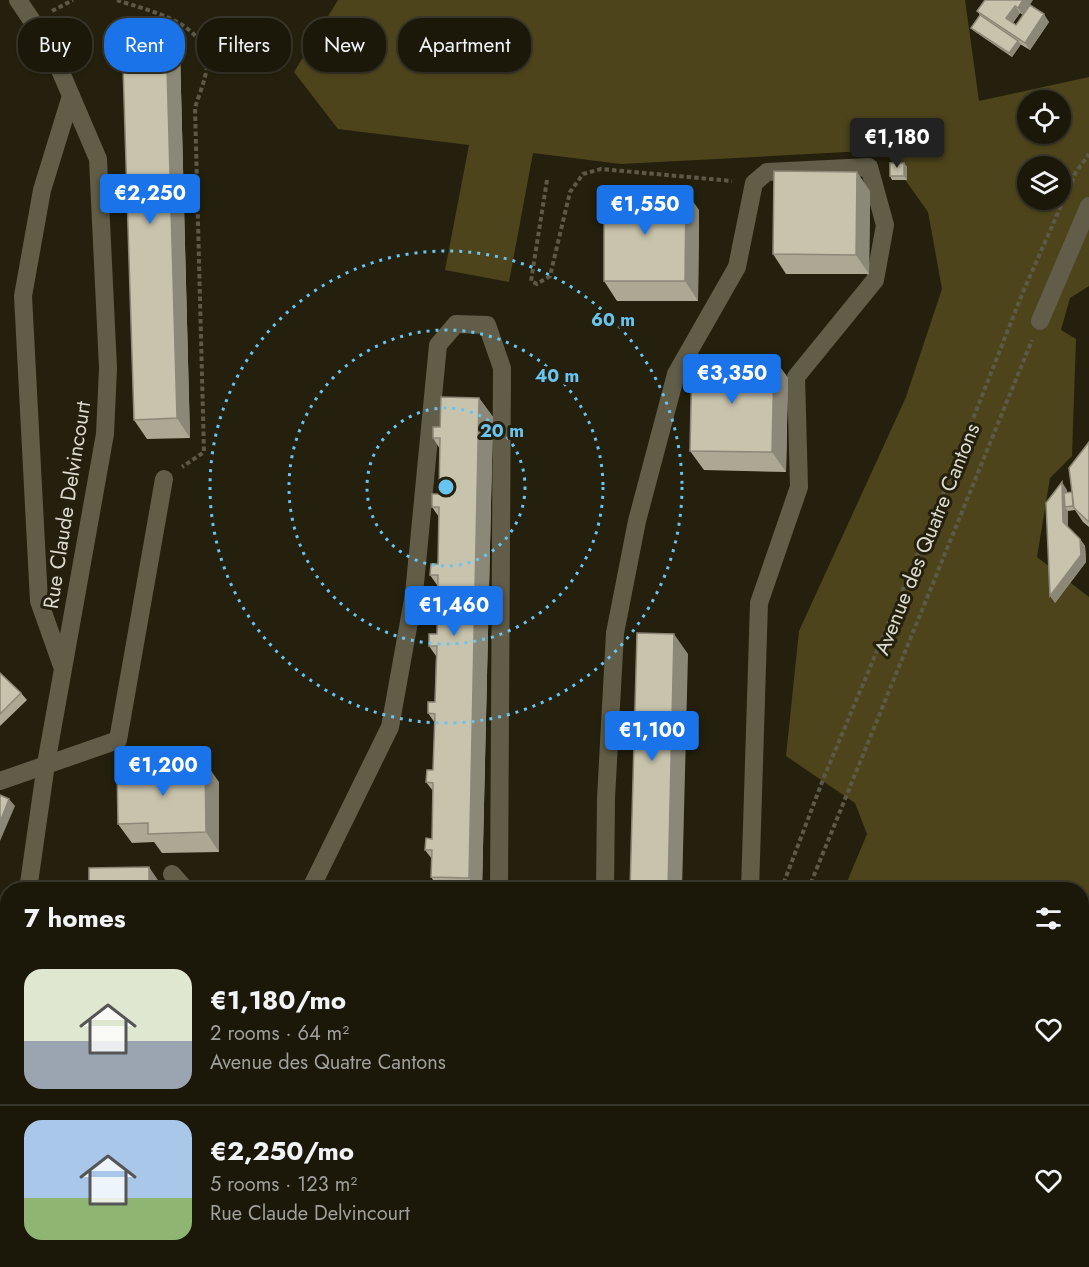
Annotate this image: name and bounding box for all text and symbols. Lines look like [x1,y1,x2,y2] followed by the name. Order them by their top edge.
[18,18,92,72] chip: Buy
[104,18,185,72] chip: Rent
[197,18,291,72] chip: Filters
[303,18,386,72] chip: New
[398,18,531,72] chip: Apartment
[1017,90,1071,210] map controls
[1017,90,1071,144] button: locate
[848,118,946,169] pin: €1,180
[864,123,930,152] text: €1,180
[1017,156,1071,210] button: layers
[101,174,199,225] pin: €2,250
[114,179,186,208] text: €2,250
[596,185,694,236] pin: €1,550
[611,190,679,219] text: €1,550
[591,307,635,333] text: 60 m
[683,354,781,405] pin: €3,350
[697,359,767,388] text: €3,350
[535,363,579,389] text: 40 m
[36,399,98,611] street label: Rue Claude Delvincourt
[480,418,524,444] text: 20 m
[867,419,987,659] street label: Avenue des Quatre Cantons
[436,477,456,497] centre of rings
[405,586,503,637] pin: €1,460
[419,591,489,620] text: €1,460
[603,711,701,762] pin: €1,100
[619,716,685,745] text: €1,100
[114,746,212,797] pin: €1,200
[128,751,198,780] text: €1,200
[24,899,126,937] text: 7 homes
[1032,902,1065,935] icon: filters
[210,981,346,1019] text: €1,180/mo
[72,993,144,1065] icon: home
[1032,1013,1065,1046] icon: heart
[210,1019,349,1048] text: 2 rooms · 64 m²
[210,1048,446,1077] text: Avenue des Quatre Cantons
[210,1132,354,1170] text: €2,250/mo
[72,1144,144,1216] icon: home
[1032,1164,1065,1197] icon: heart
[210,1170,357,1199] text: 5 rooms · 123 m²
[210,1199,410,1228] text: Rue Claude Delvincourt

